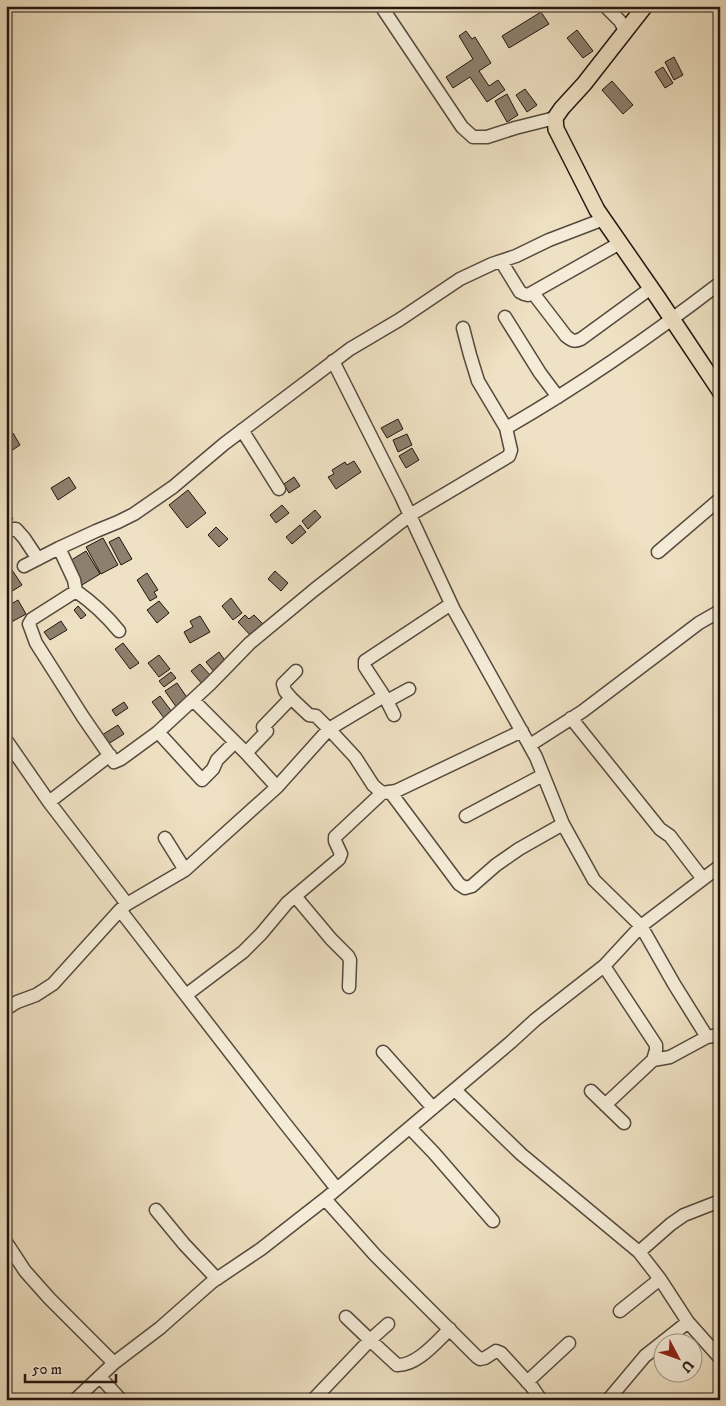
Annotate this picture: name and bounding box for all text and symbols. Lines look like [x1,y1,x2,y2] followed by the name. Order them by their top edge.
[654,1334,704,1384] north arrow
[25,1351,116,1383] scale bar
[677,1356,697,1376] text: U
[32,1360,62,1379] text: 50 m

